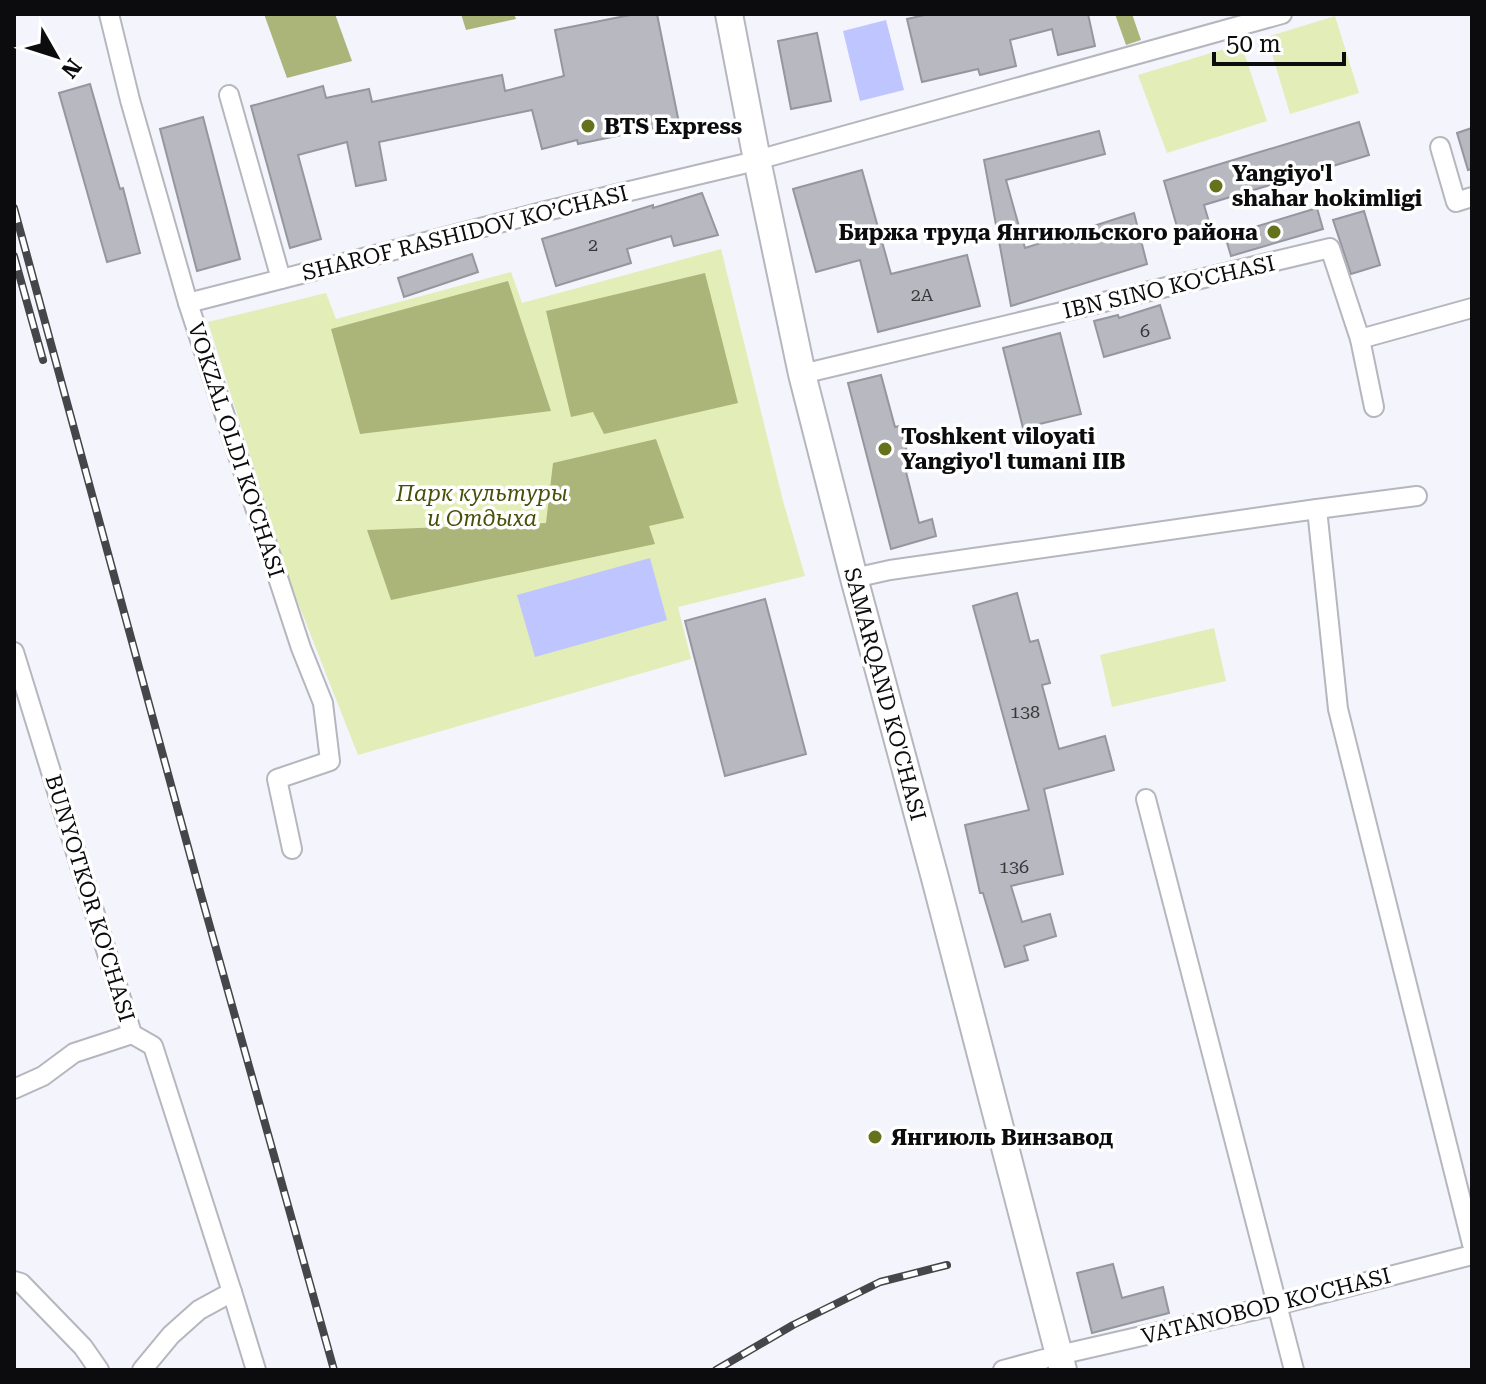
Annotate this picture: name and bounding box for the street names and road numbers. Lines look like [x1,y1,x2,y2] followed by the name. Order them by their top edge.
[299,180,631,286] street label: SHAROF RASHIDOV KO’CHASI
[1061,250,1277,324] street label: IBN SINO KO'CHASI
[183,319,289,581] street label: VOKZAL OLDI KO'CHASI
[839,565,931,823] street label: SAMARQAND KO'CHASI
[40,771,140,1025] street label: BUNYOTKOR KO'CHASI
[1139,1263,1393,1349] street label: VATANOBOD KO'CHASI

